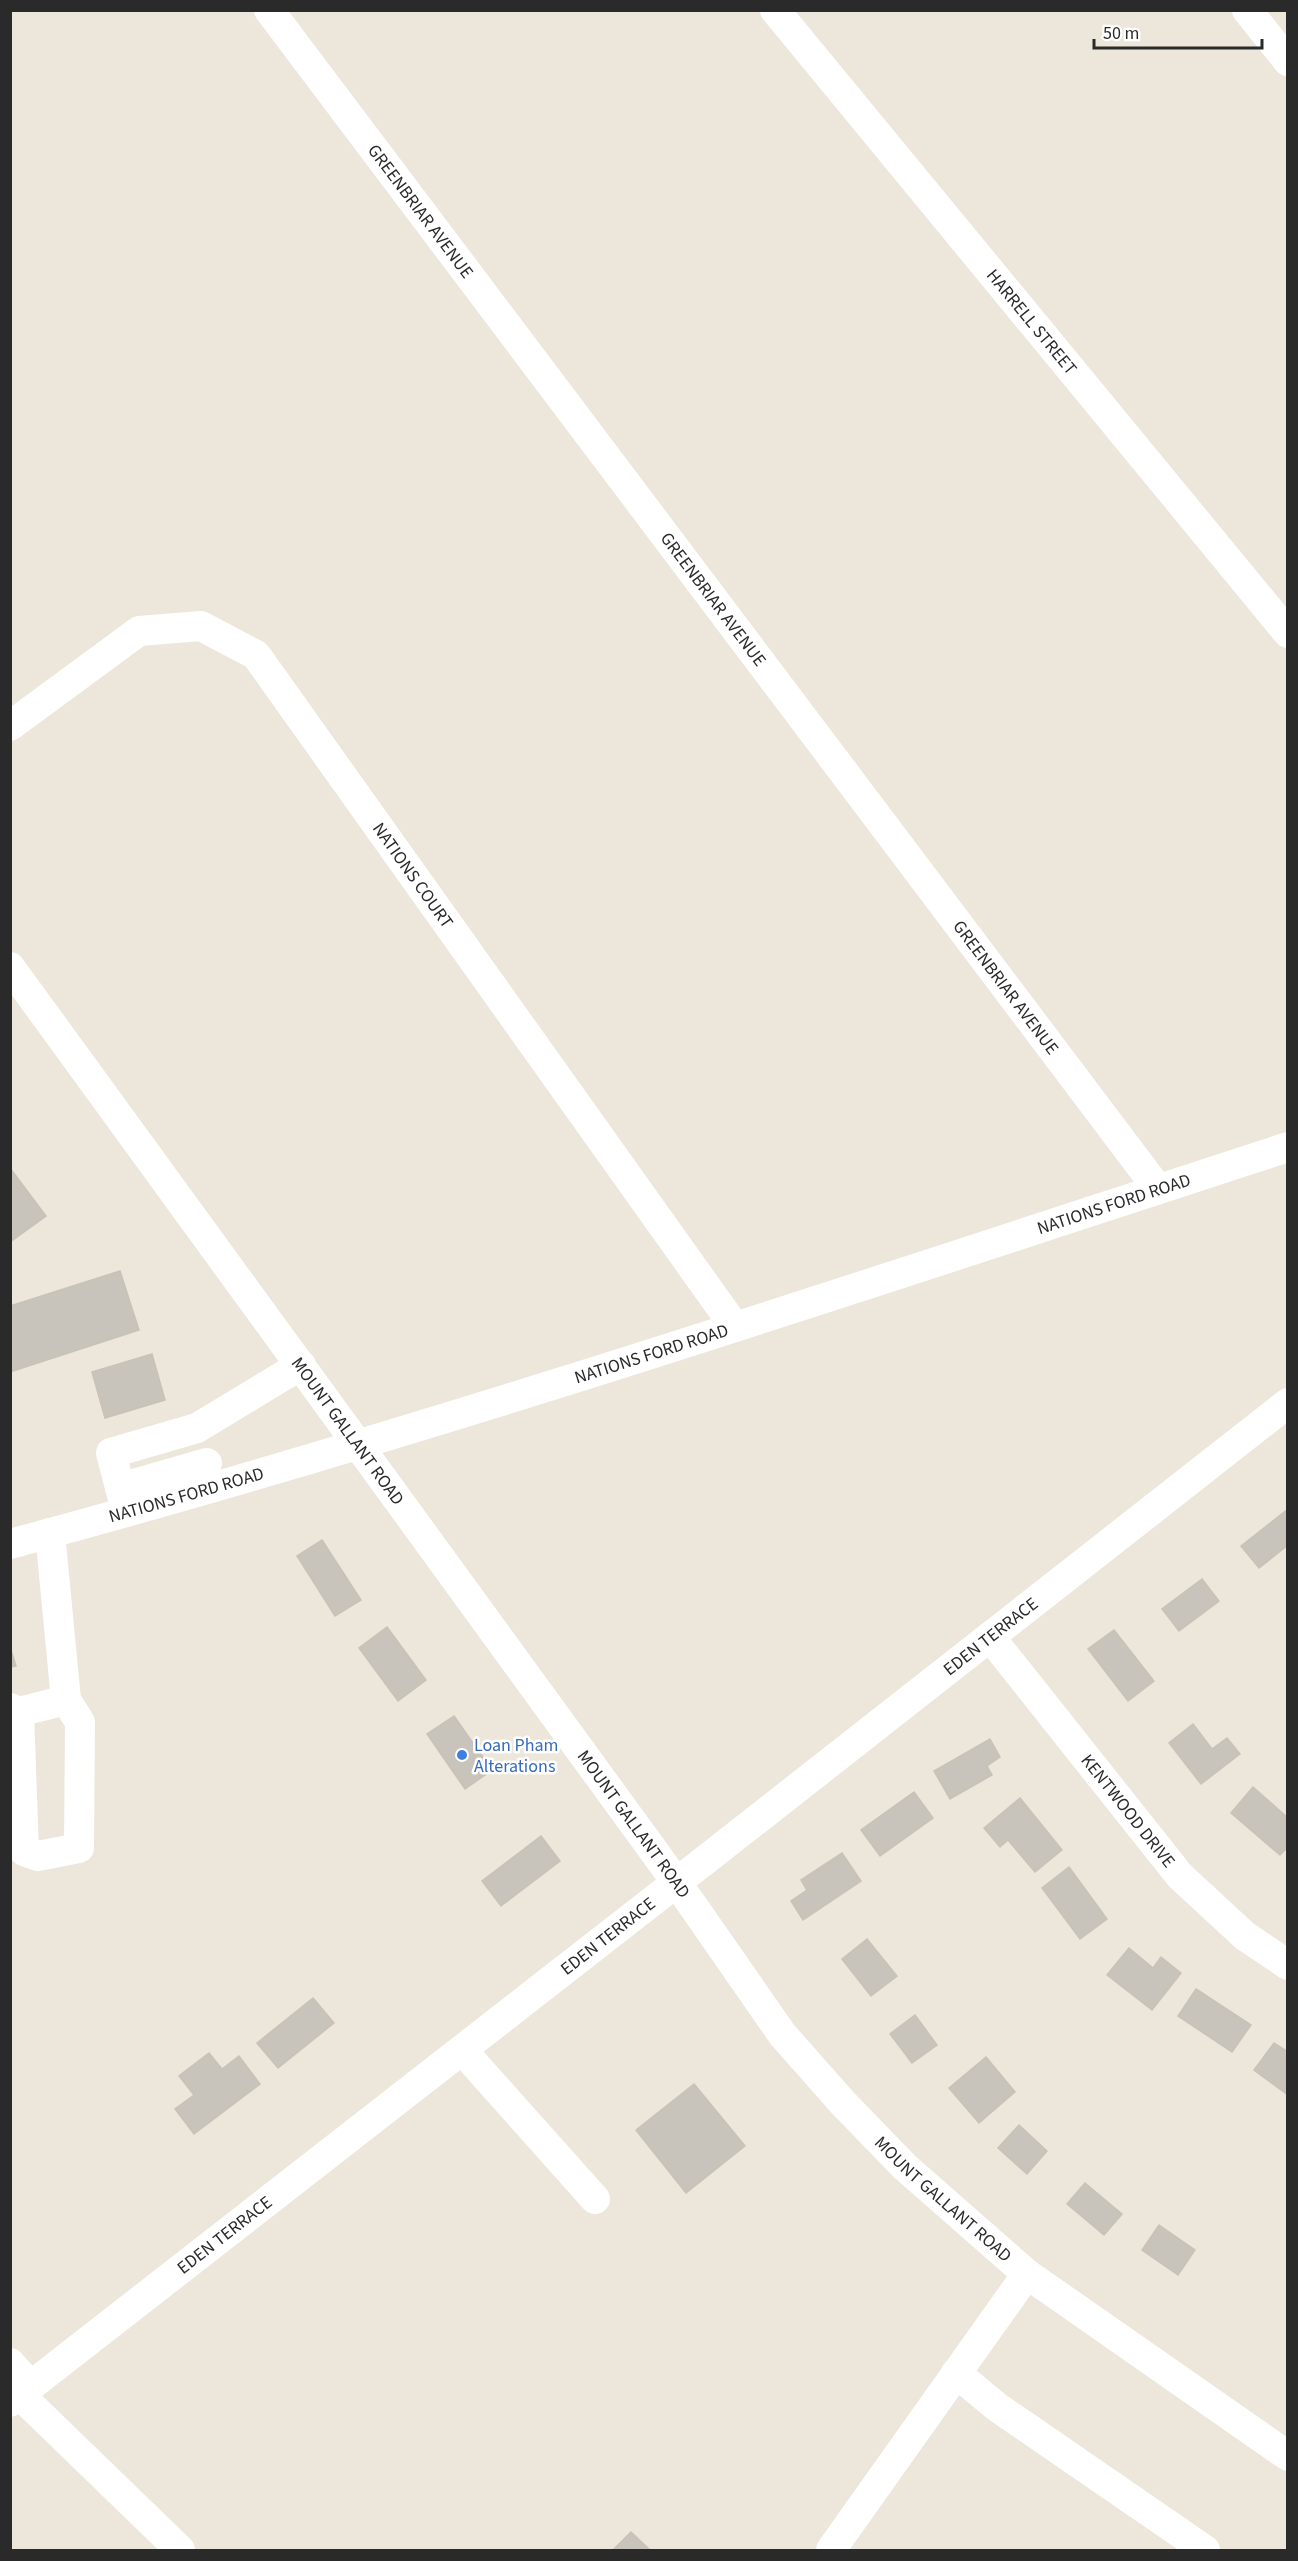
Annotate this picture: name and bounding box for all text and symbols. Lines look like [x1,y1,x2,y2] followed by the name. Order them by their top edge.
[1094,12,1262,50] scale bar
[1103,21,1139,46] text: 50 m
[361,139,479,284] street label: GREENBRIAR AVENUE
[980,264,1083,381] street label: HARRELL STREET
[654,527,772,672] street label: GREENBRIAR AVENUE
[366,817,459,934] street label: NATIONS COURT
[947,915,1064,1060] street label: GREENBRIAR AVENUE
[1034,1168,1194,1241] street label: NATIONS FORD ROAD
[571,1318,732,1390] street label: NATIONS FORD ROAD
[285,1352,410,1510] street label: MOUNT GALLANT ROAD
[106,1461,267,1529] street label: NATIONS FORD ROAD
[938,1592,1043,1682] street label: EDEN TERRACE
[474,1733,559,1779] place label: Loan Pham Alterations
[571,1745,696,1903] street label: MOUNT GALLANT ROAD
[455,1748,469,1762] marker: Loan Pham Alterations
[1075,1749,1181,1873] street label: KENTWOOD DRIVE
[555,1891,661,1981] street label: EDEN TERRACE
[869,2131,1017,2268] street label: MOUNT GALLANT ROAD
[172,2190,278,2280] street label: EDEN TERRACE

